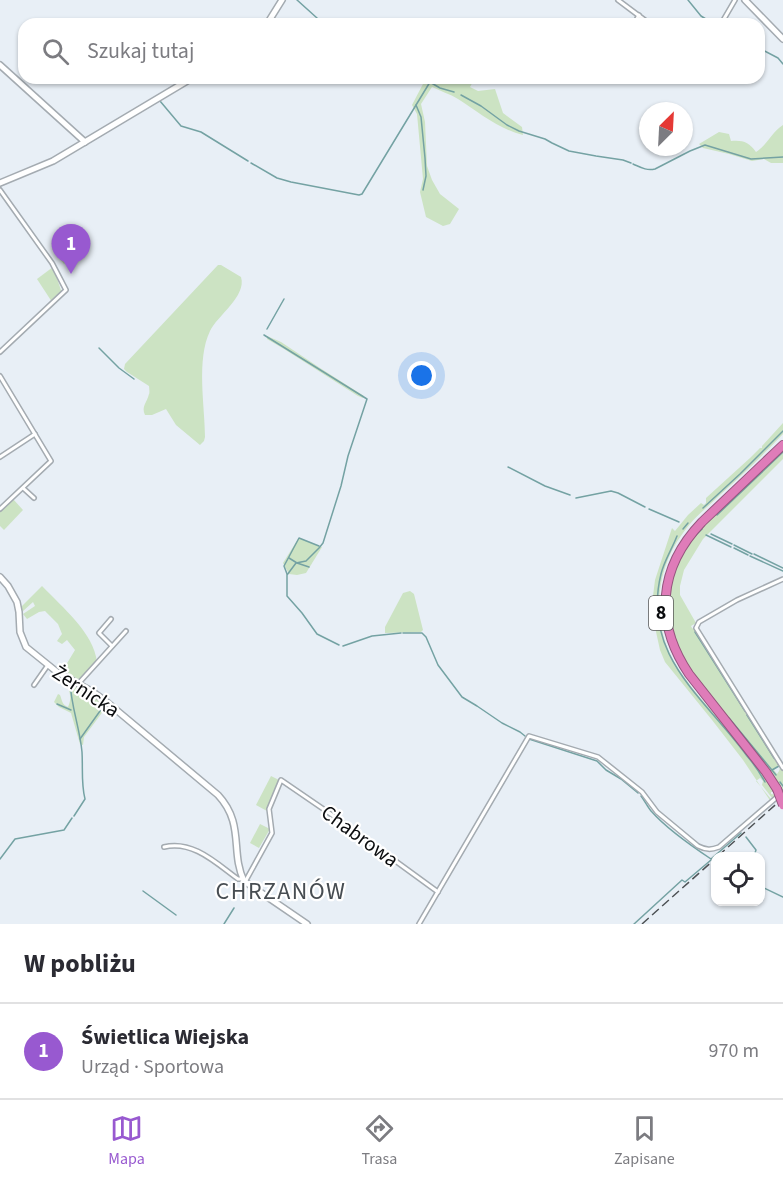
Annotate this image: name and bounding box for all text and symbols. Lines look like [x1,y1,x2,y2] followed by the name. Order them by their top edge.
[18,18,765,84] search box
[39,35,72,68] icon: search
[87,35,194,67] text: Szukaj tutaj
[639,102,693,156] north arrow
[52,224,90,274] pin: 1
[407,361,436,390] your location
[649,596,673,630] road number: 8
[46,657,126,725] street label: Żernicka
[315,798,405,874] street label: Chabrowa
[711,852,765,906] map controls
[711,852,765,906] button: locate
[216,874,346,909] district label: CHRZANÓW
[24,945,136,982] text: W pobliżu
[81,1021,249,1053] text: Świetlica Wiejska
[38,1037,49,1065] text: 1
[709,1037,759,1065] text: 970 m
[81,1053,224,1081] text: Urząd · Sportowa
[108,1112,145,1170] tab: Mapa
[361,1112,397,1170] tab: Trasa
[614,1112,675,1170] tab: Zapisane

